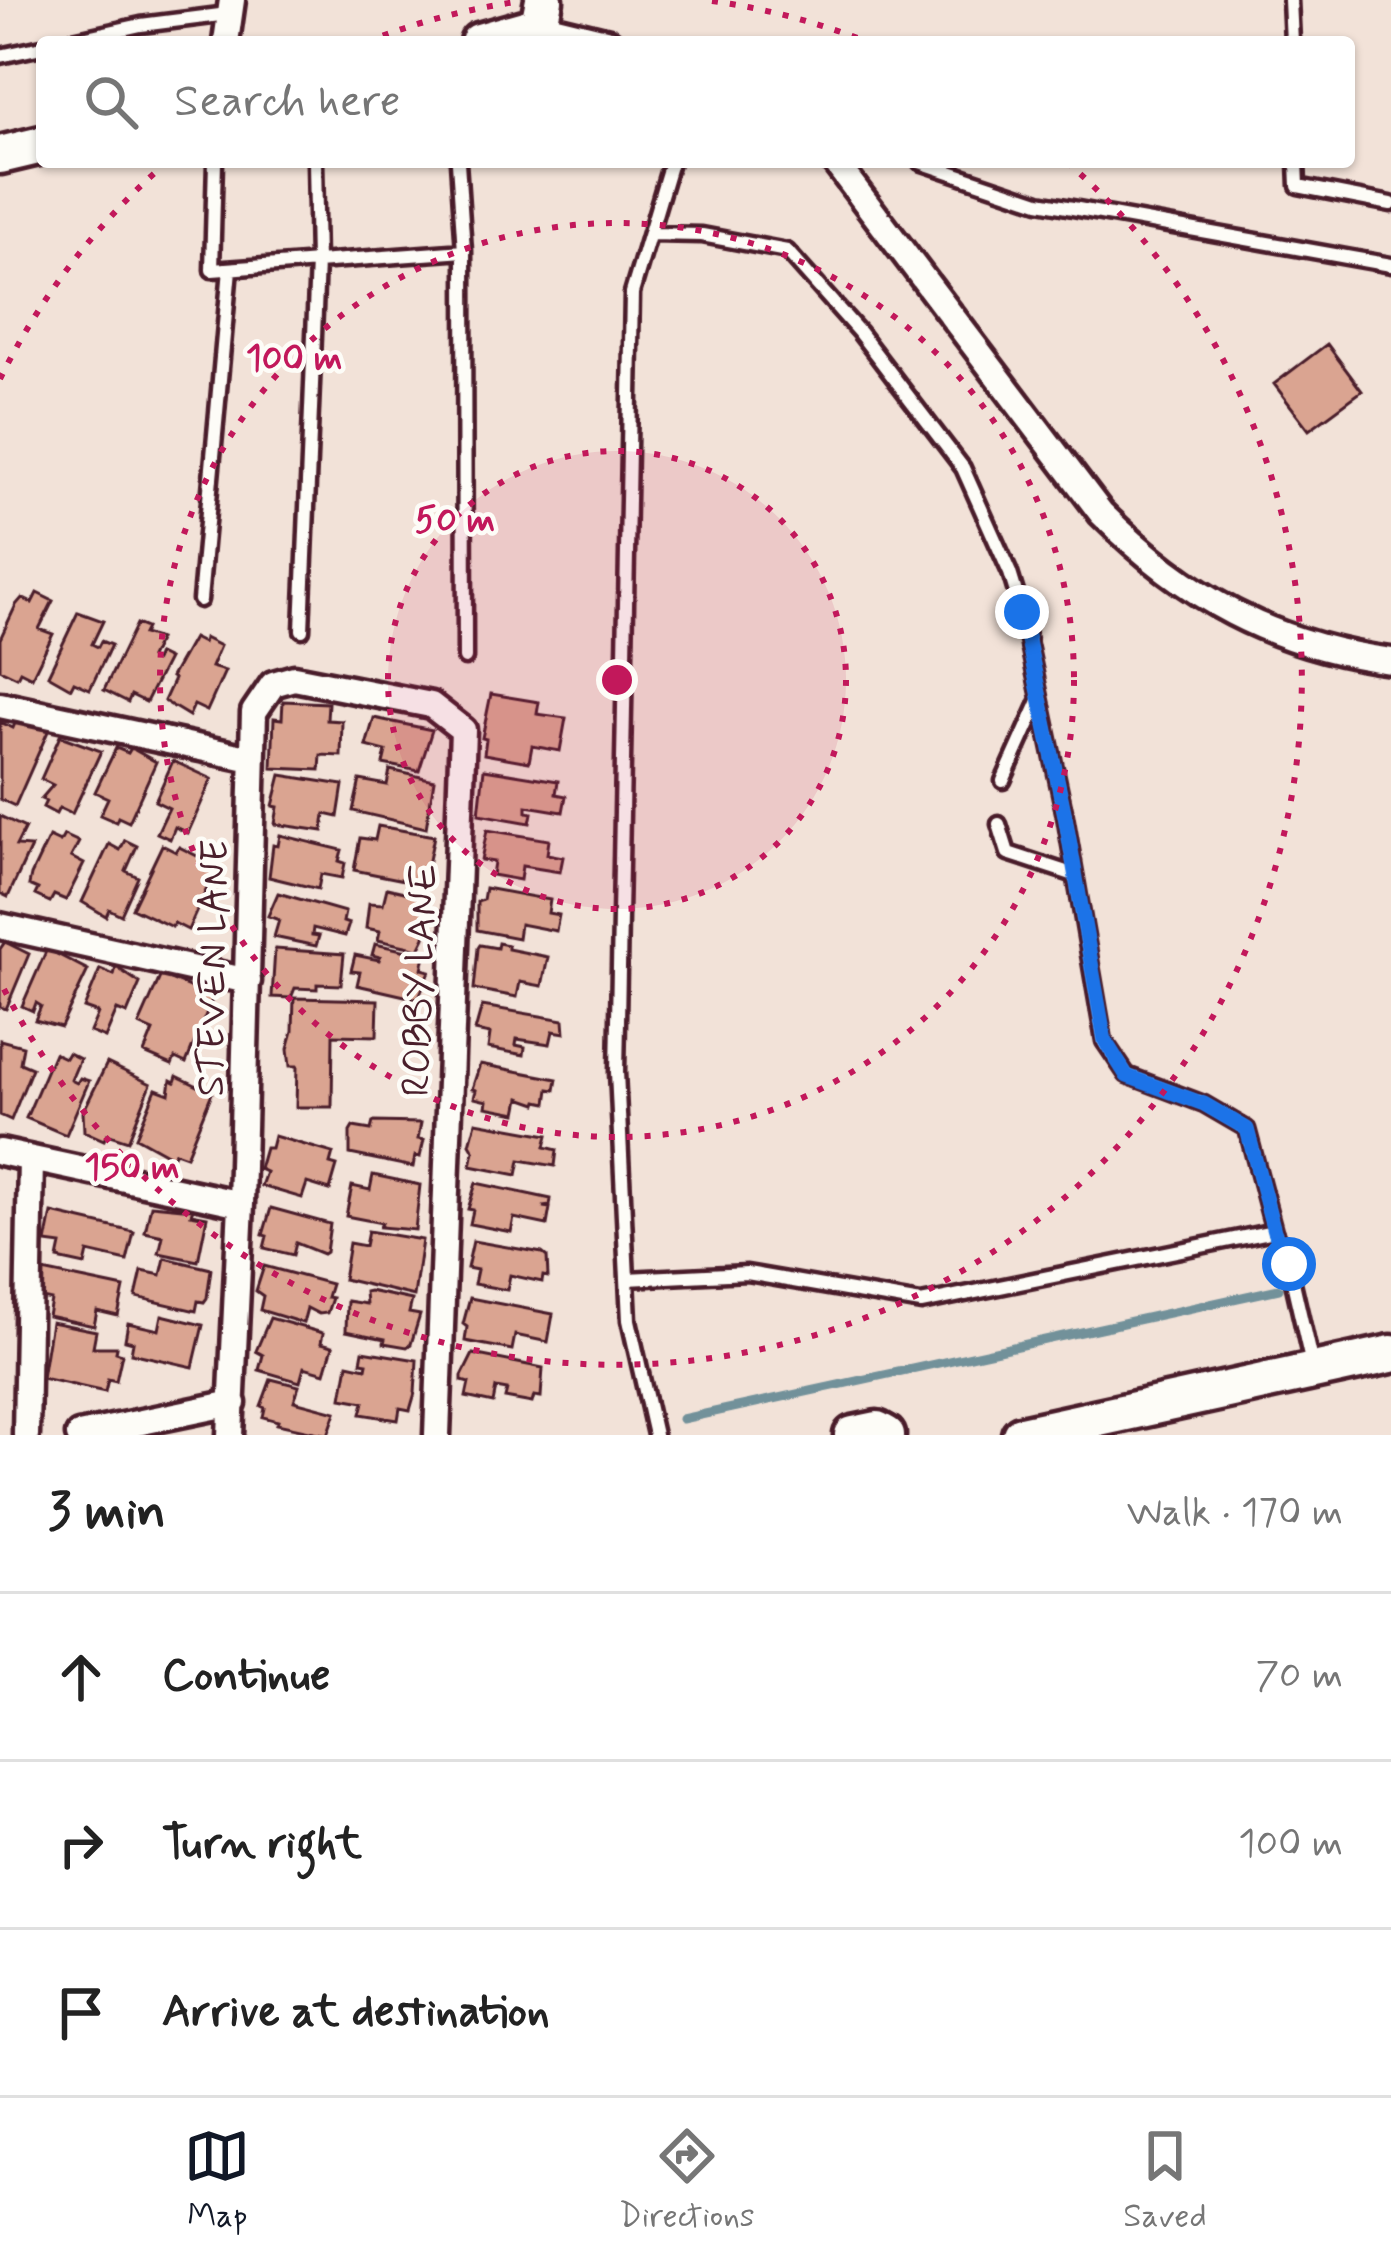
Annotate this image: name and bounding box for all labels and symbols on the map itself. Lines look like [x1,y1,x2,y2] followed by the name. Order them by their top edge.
[246,336,342,383] text: 100 m
[415,498,495,545] text: 50 m
[995,585,1049,639] route end
[596,659,638,701] centre of rings
[187,839,242,1097] street label: STEVEN LANE
[392,863,451,1097] street label: ROBBY LANE
[84,1145,180,1192] text: 150 m
[1262,1237,1316,1291] route start

